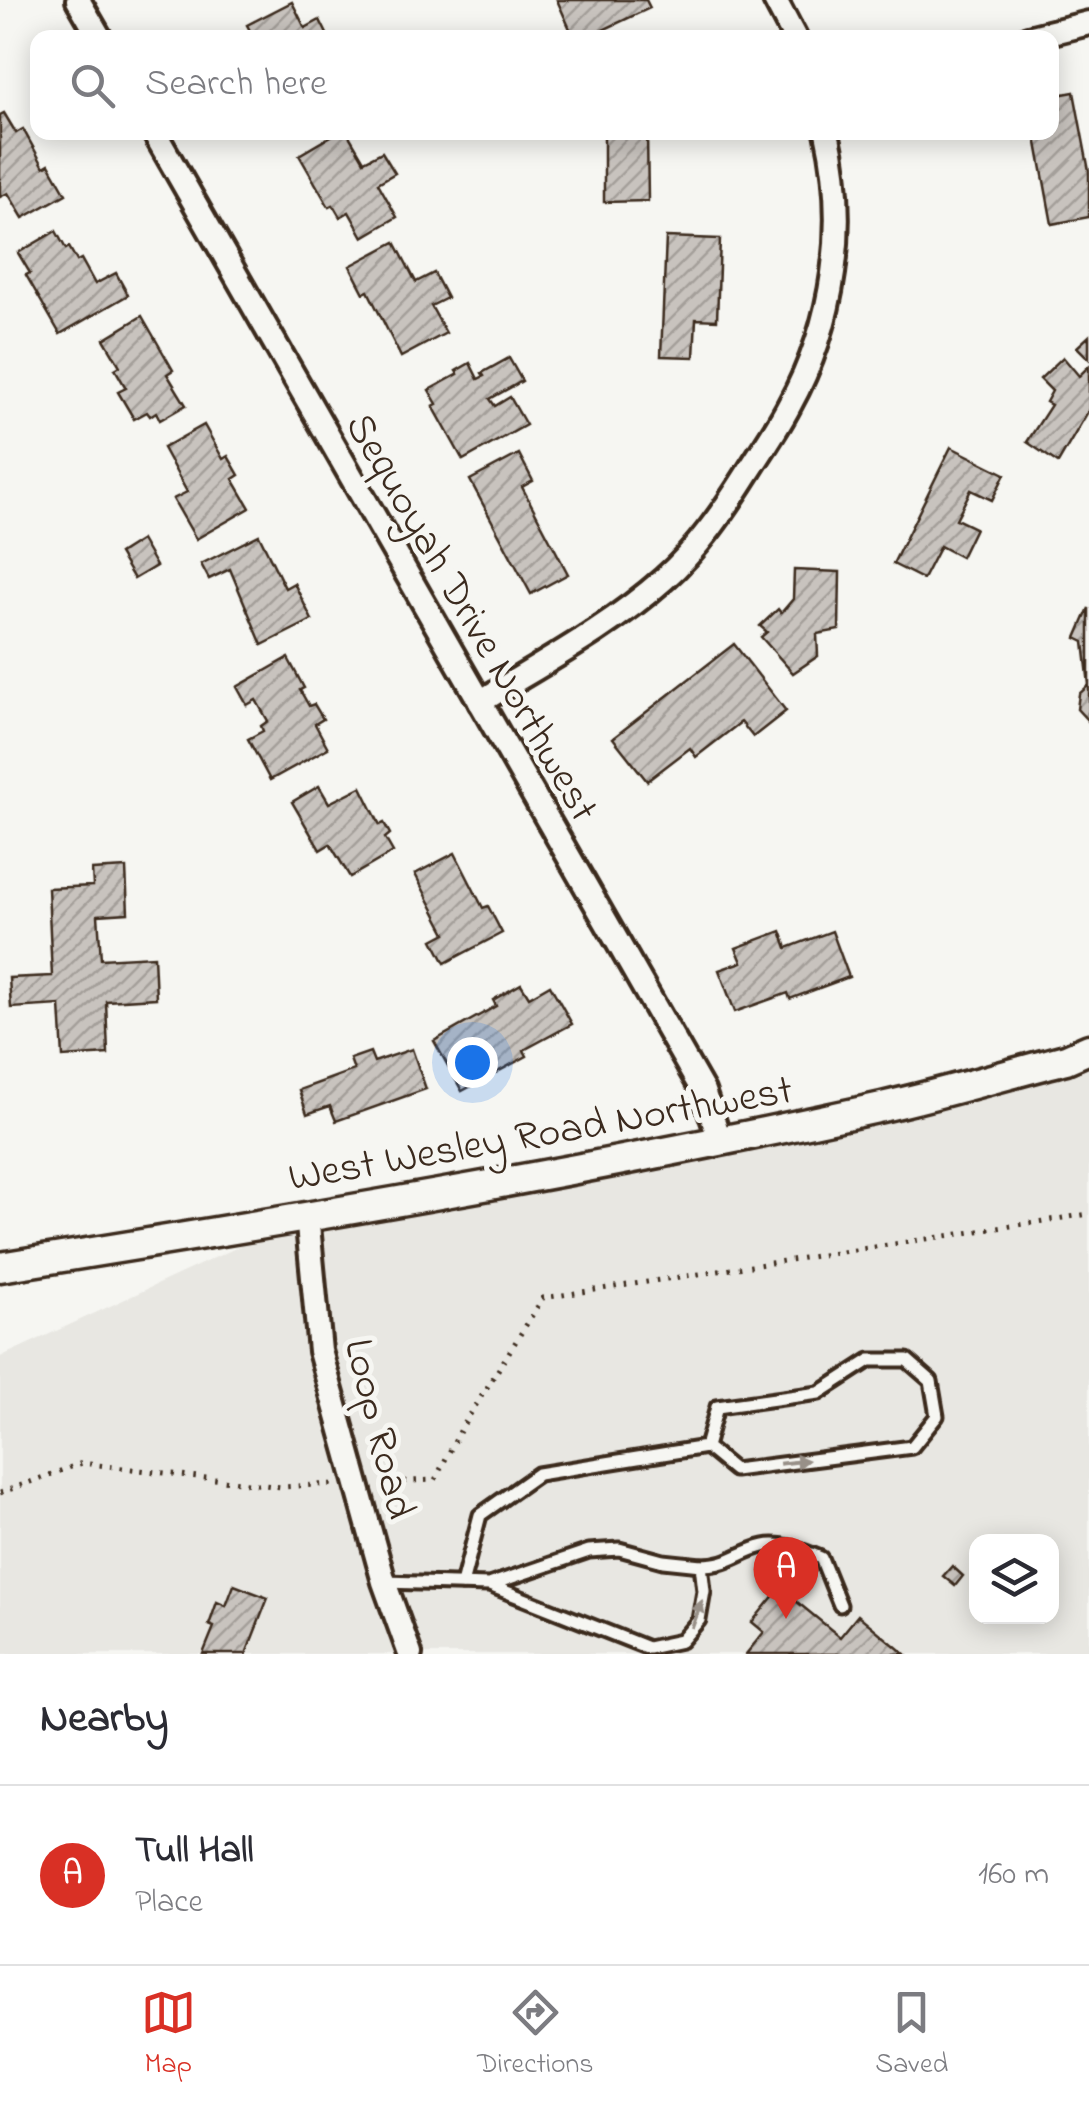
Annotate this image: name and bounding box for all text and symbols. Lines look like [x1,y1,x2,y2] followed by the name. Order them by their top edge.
[30,30,1059,140] search box
[145,57,327,113] text: Search here
[65,58,120,113] icon: search
[328,403,612,834] street label: Sequoyah Drive Northwest
[447,1037,498,1088] your location
[284,1061,798,1210] street label: West Wesley Road Northwest
[326,1332,429,1526] street label: Loop Road
[779,1454,811,1470] one-way arrow
[969,1534,1059,1624] map controls
[969,1534,1059,1624] button: layers
[754,1536,818,1619] pin: A
[690,1599,705,1629] one-way arrow
[40,1689,168,1750] text: Nearby
[135,1824,254,1880] text: Tull Hall
[63,1852,82,1899] text: A
[978,1852,1049,1899] text: 160 m
[135,1880,203,1927] text: Place
[141,1985,196,2086] tab: Map
[477,1985,594,2086] tab: Directions
[875,1985,948,2086] tab: Saved

